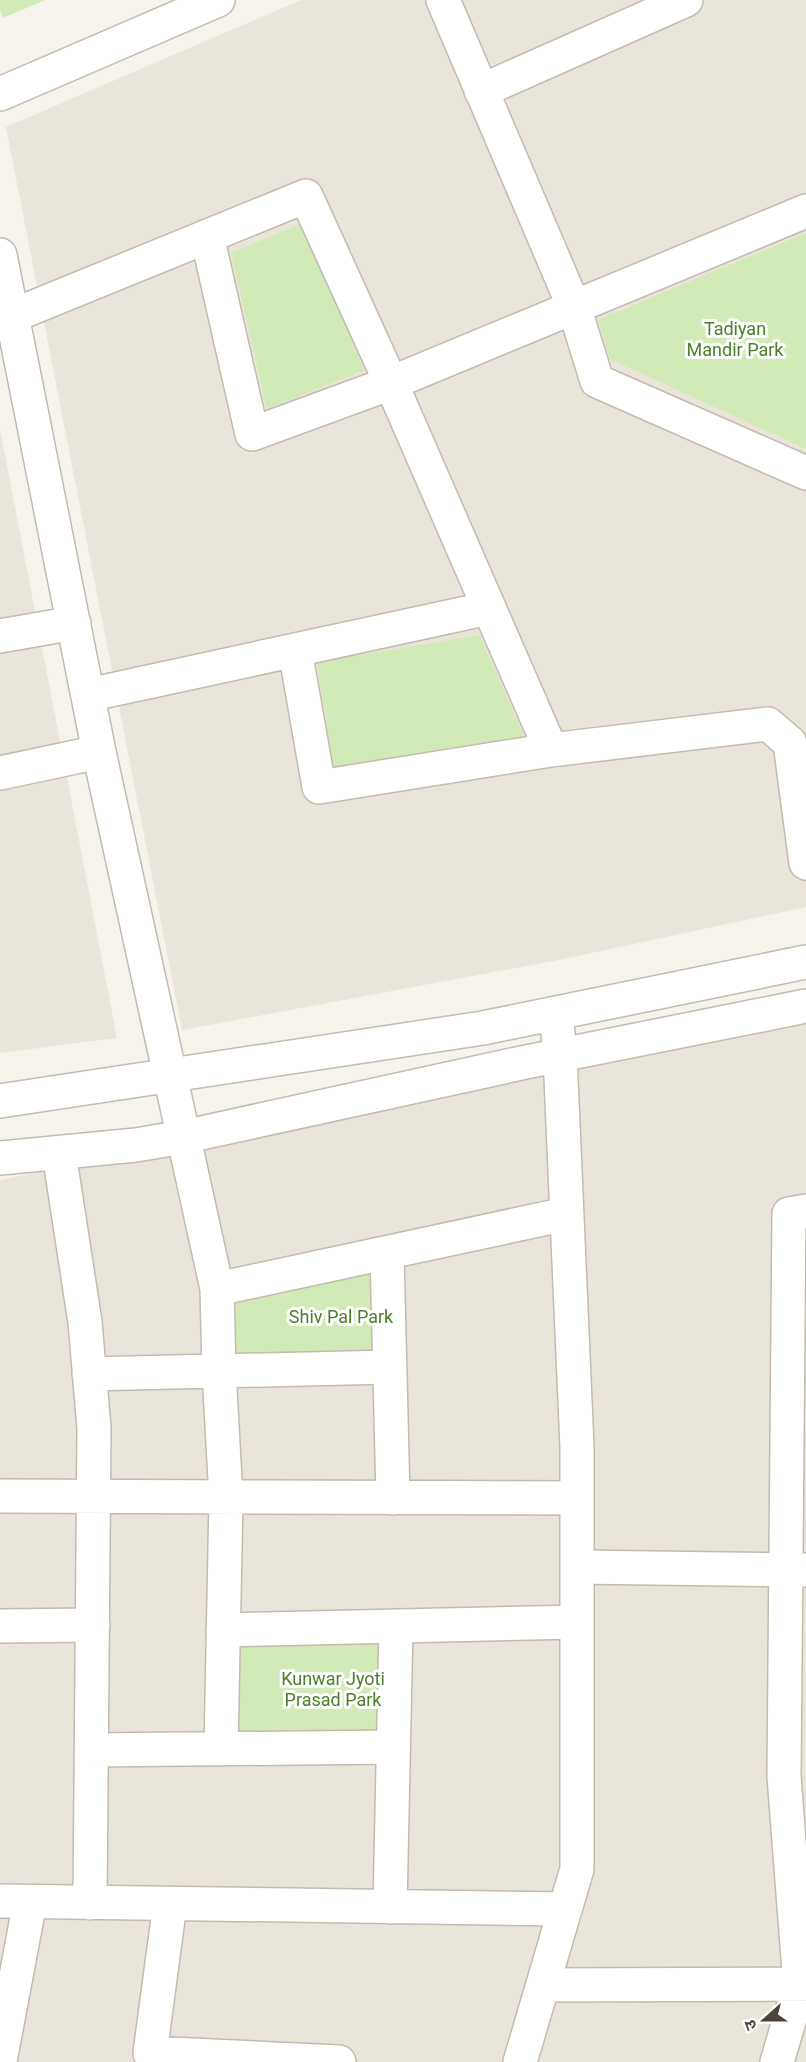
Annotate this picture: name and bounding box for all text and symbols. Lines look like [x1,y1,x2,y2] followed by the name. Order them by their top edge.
[687,318,784,360] park label: Tadiyan Mandir Park
[289,1306,394,1327] park label: Shiv Pal Park
[281,1668,385,1710] park label: Kunwar Jyoti Prasad Park
[734,1990,794,2050] north arrow
[740,2017,761,2033] text: उ

